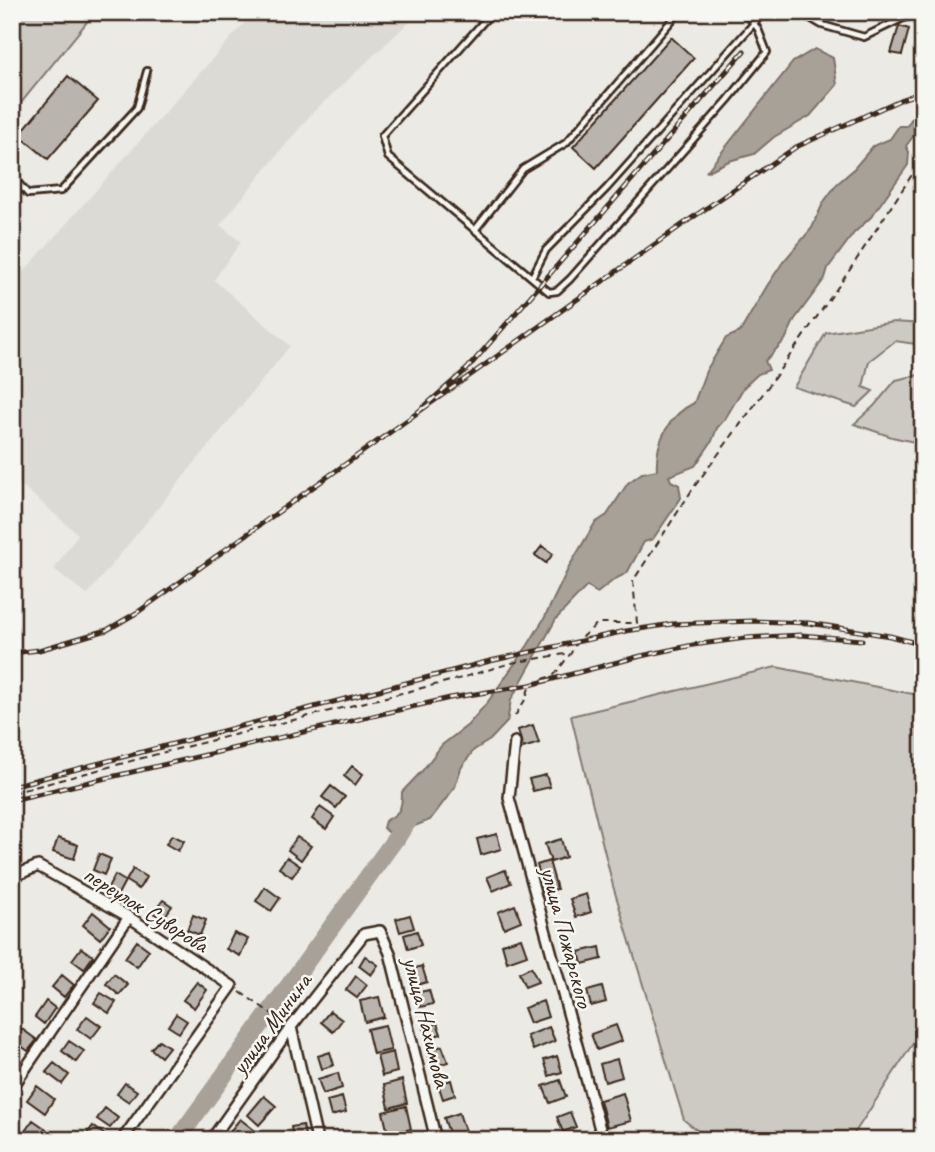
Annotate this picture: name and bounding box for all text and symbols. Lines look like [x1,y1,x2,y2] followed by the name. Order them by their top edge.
[78,859,215,960] street label: переулок Суворова
[533,861,601,1012] street label: улица Пожарского
[396,952,458,1092] street label: улица Нахимова
[223,966,319,1082] street label: улица Минина

